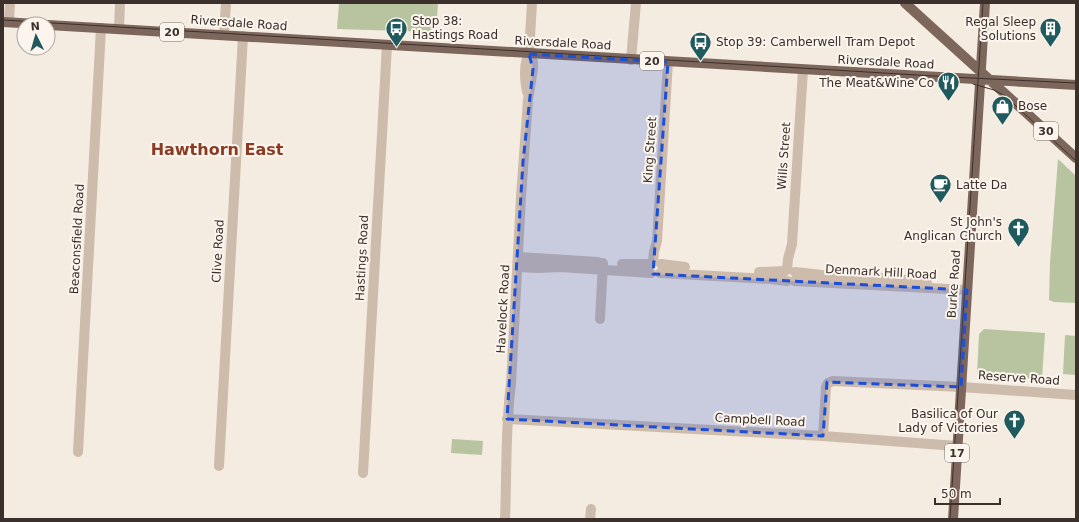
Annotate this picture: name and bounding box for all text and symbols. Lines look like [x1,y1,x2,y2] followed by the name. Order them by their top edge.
[190,13,288,33] street label: Riversdale Road
[412,14,498,42] place label: Stop 38: Hastings Road
[384,15,410,48] bus stop icon: Stop 38: Hastings Road
[965,15,1036,43] place label: Regal Sleep Solutions
[16,16,56,56] north arrow
[1038,16,1064,49] building icon: Regal Sleep Solutions
[30,20,40,33] text: N
[160,23,184,41] road number: 20
[688,29,714,62] bus stop icon: Stop 39: Camberwell Tram Depot
[514,33,612,53] street label: Riversdale Road
[716,35,915,49] place label: Stop 39: Camberwell Tram Depot
[640,52,664,70] road number: 20
[837,52,935,72] street label: Riversdale Road
[936,70,962,103] restaurant icon: The Meat&Wine Co
[818,76,934,90] place label: The Meat&Wine Co
[989,93,1015,126] shop icon: Bose
[1018,99,1047,113] place label: Bose
[641,116,659,184] street label: King Street
[775,121,793,190] street label: Wills Street
[1034,122,1058,140] road number: 30
[151,140,284,159] district label: Hawthorn East
[928,172,954,205] cafe icon: Latte Da
[956,178,1007,192] place label: Latte Da
[67,183,87,295] street label: Beaconsfield Road
[353,215,371,301] street label: Hastings Road
[904,215,1002,243] place label: St John's Anglican Church
[1005,216,1031,249] church icon: St John's Anglican Church
[209,219,227,283] street label: Clive Road
[945,249,963,319] street label: Burke Road
[825,262,937,282] street label: Denmark Hill Road
[494,264,512,354] street label: Havelock Road
[978,368,1060,388] street label: Reserve Road
[898,407,998,435] place label: Basilica of Our Lady of Victories
[1001,408,1027,441] church icon: Basilica of Our Lady of Victories
[714,411,806,429] street label: Campbell Road
[945,444,969,462] road number: 17
[935,480,1000,506] scale bar
[941,487,972,501] text: 50 m

